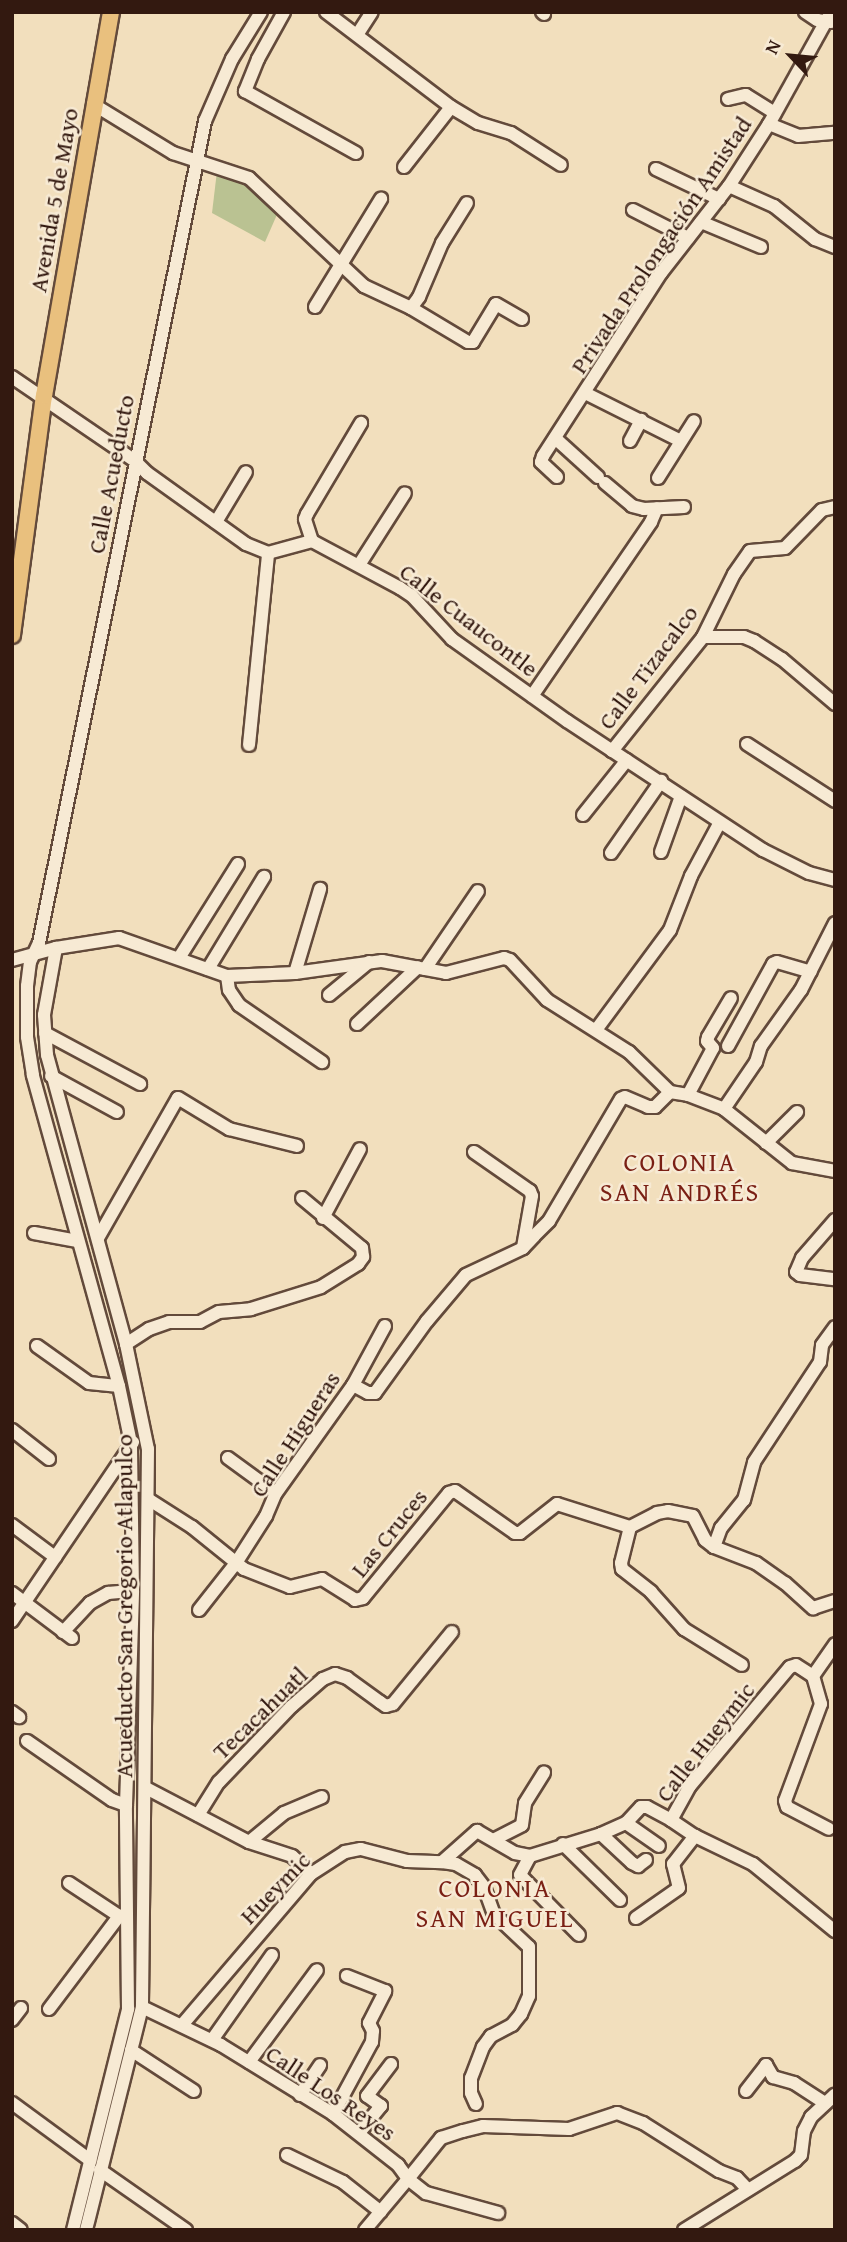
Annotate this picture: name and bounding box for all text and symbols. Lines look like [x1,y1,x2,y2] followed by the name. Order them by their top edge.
[756,21,826,91] north arrow
[757,35,787,59] text: N
[24,106,84,294] street label: Avenida 5 de Mayo
[564,111,758,379] street label: Privada Prolongación Amistad
[82,392,140,556] street label: Calle Acueducto
[394,557,544,683] street label: Calle Cuaucontle
[592,599,704,735] street label: Calle Tizacalco
[601,1146,759,1208] district label: COLONIA SAN ANDRÉS
[244,1366,346,1502] street label: Calle Higueras
[110,1434,138,1778] street label: Acueducto San Gregorio Atlapulco
[345,1483,433,1583] street label: Las Cruces
[207,1661,313,1765] street label: Tecacahuatl
[649,1677,761,1807] street label: Calle Hueymic
[234,1846,316,1930] street label: Hueymic
[417,1872,573,1934] district label: COLONIA SAN MIGUEL
[261,2039,401,2147] street label: Calle Los Reyes

